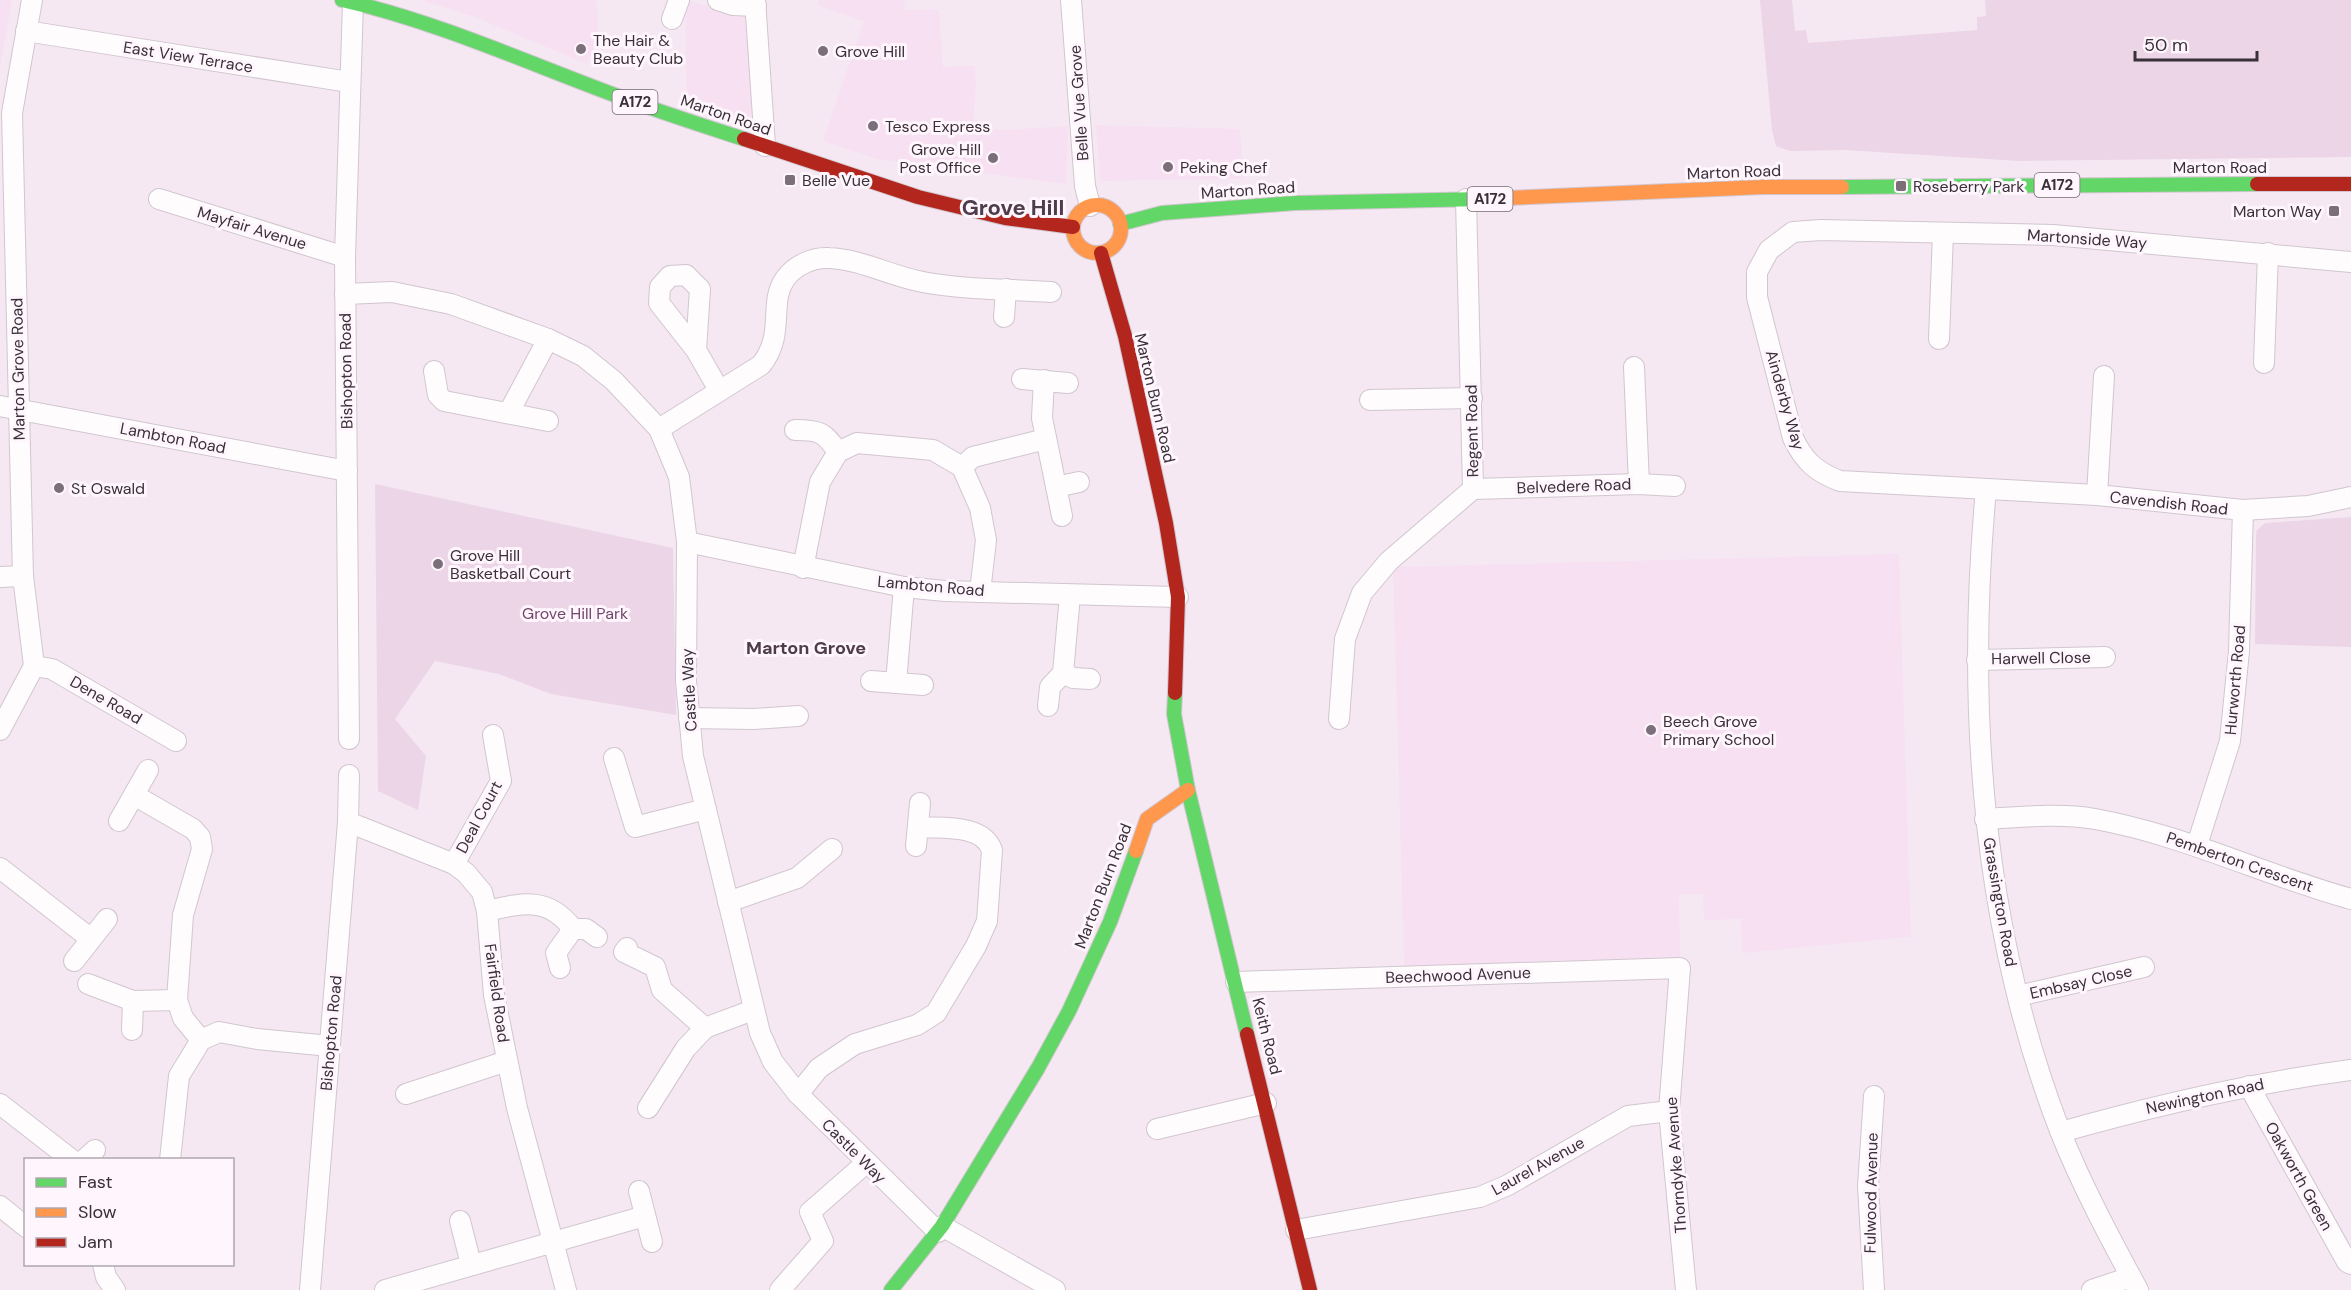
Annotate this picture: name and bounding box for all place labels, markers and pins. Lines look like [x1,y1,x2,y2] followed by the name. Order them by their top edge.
[593,30,683,69] place label: The Hair & Beauty Club
[835,41,905,62] place label: Grove Hill
[574,42,588,56] marker: The Hair & Beauty Club
[816,44,830,58] marker: Grove Hill
[885,116,990,137] place label: Tesco Express
[866,119,880,133] marker: Tesco Express
[899,139,981,178] place label: Grove Hill Post Office
[986,151,1000,165] marker: Grove Hill Post Office
[1180,157,1267,178] place label: Peking Chef
[1161,160,1175,174] marker: Peking Chef
[802,170,870,191] place label: Belle Vue
[783,173,797,187] marker: Belle Vue
[1913,176,2024,197] place label: Roseberry Park
[1894,179,1908,193] marker: Roseberry Park
[2233,201,2322,222] place label: Marton Way
[2327,204,2341,218] marker: Marton Way
[71,478,145,499] place label: St Oswald
[52,481,66,495] marker: St Oswald
[450,545,571,584] place label: Grove Hill Basketball Court
[431,557,445,571] marker: Grove Hill Basketball Court
[1663,711,1774,750] place label: Beech Grove Primary School
[1644,723,1658,737] marker: Beech Grove Primary School

